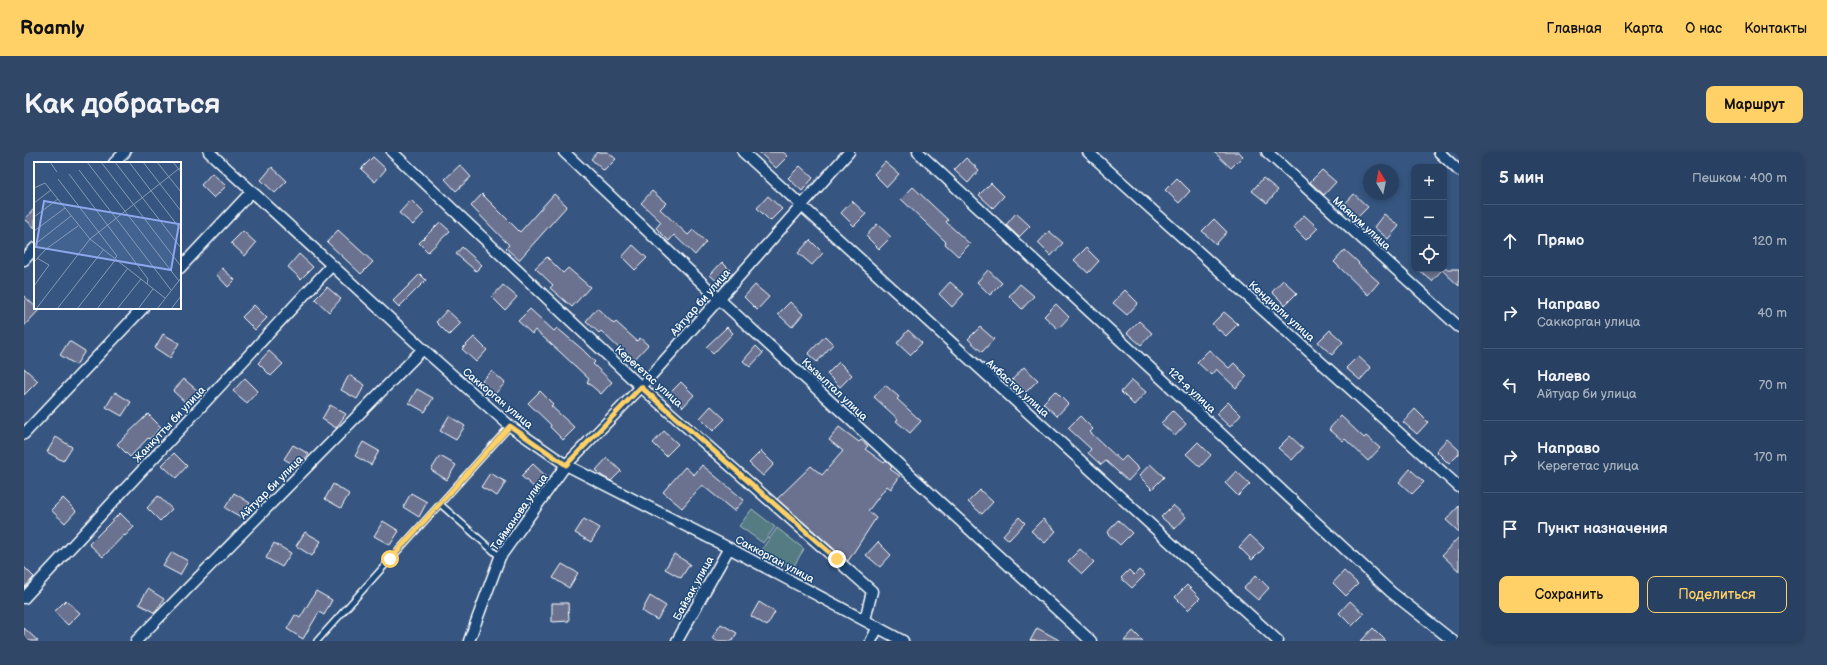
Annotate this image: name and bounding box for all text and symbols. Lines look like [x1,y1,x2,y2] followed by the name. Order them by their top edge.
[20,17,84,40] text: Roamly
[1547,20,1602,37] text: Главная
[1624,20,1663,37] text: Карта
[1685,20,1722,37] text: О нас
[1744,20,1807,37] text: Контакты
[1706,86,1803,123] button: Маршрут
[24,88,221,121] text: Как добраться
[34,162,181,309] inset map
[1363,164,1399,200] north arrow
[1411,164,1447,272] map controls
[1411,164,1447,200] button: +
[1499,168,1544,188] text: 5 мин
[1692,170,1787,186] text: Пешком · 400 m
[1330,194,1394,253] street label: Маякум улица
[1411,200,1447,236] button: −
[1499,230,1521,252] icon: ahead
[1537,231,1584,250] text: Прямо
[1752,233,1787,249] text: 120 m
[1411,236,1447,272] button: locate
[667,266,733,339] street label: Айтуар би улица
[1246,278,1318,345] street label: Кендирли улица
[1537,295,1600,314] text: Направо
[1499,302,1521,324] icon: right
[1757,305,1787,321] text: 40 m
[1537,314,1641,330] text: Саккорган улица
[612,343,685,410] street label: Керегетас улица
[799,355,871,424] street label: Кызылтал улица
[983,356,1052,420] street label: Акбастау улица
[460,365,536,432] street label: Саккорган улица
[1165,365,1219,416] street label: 129-я улица
[1537,367,1590,386] text: Налево
[1499,374,1521,396] icon: left
[1759,377,1787,393] text: 70 m
[131,383,209,465] street label: Жанкутты би улица
[1537,386,1637,402] text: Айтуар би улица
[1537,439,1600,458] text: Направо
[1499,446,1521,468] icon: right
[1754,449,1787,465] text: 170 m
[236,453,306,522] street label: Айтуар би улица
[1537,458,1639,474] text: Керегетас улица
[488,471,551,553] street label: Тайманова улица
[1499,518,1521,540] icon: arrive
[1537,519,1668,538] text: Пункт назначения
[733,533,817,586] street label: Саккорган улица
[381,550,399,568] route start
[828,550,846,568] route end
[670,553,717,623] street label: Байзак улица
[1499,576,1639,613] button: Сохранить
[1647,576,1787,613] button: Поделиться

